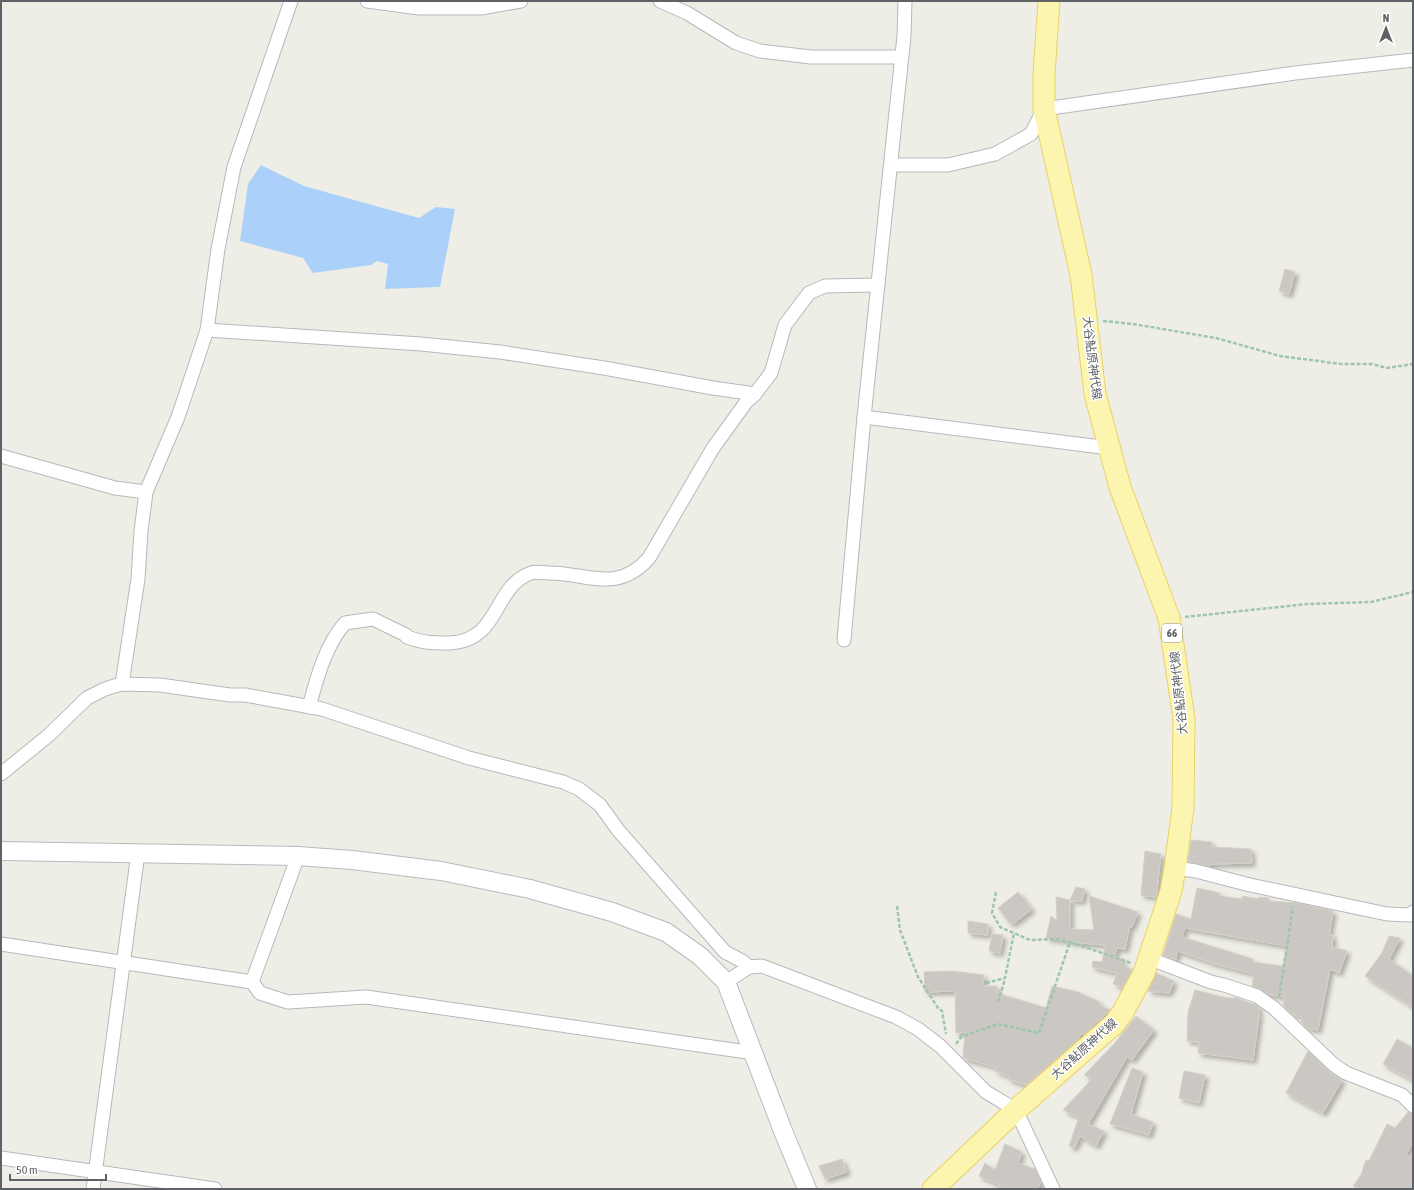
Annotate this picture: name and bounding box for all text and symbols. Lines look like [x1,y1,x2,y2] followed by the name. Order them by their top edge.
[1366,8,1406,48] north arrow
[1383,12,1389,24] text: N
[1080,315,1104,401] street label: 大谷鮎原神代線
[1162,624,1182,642] road number: 66
[1168,650,1190,736] street label: 大谷鮎原神代線
[1048,1016,1120,1082] street label: 大谷鮎原神代線
[10,1156,106,1182] scale bar
[16,1163,38,1177] text: 50 m

